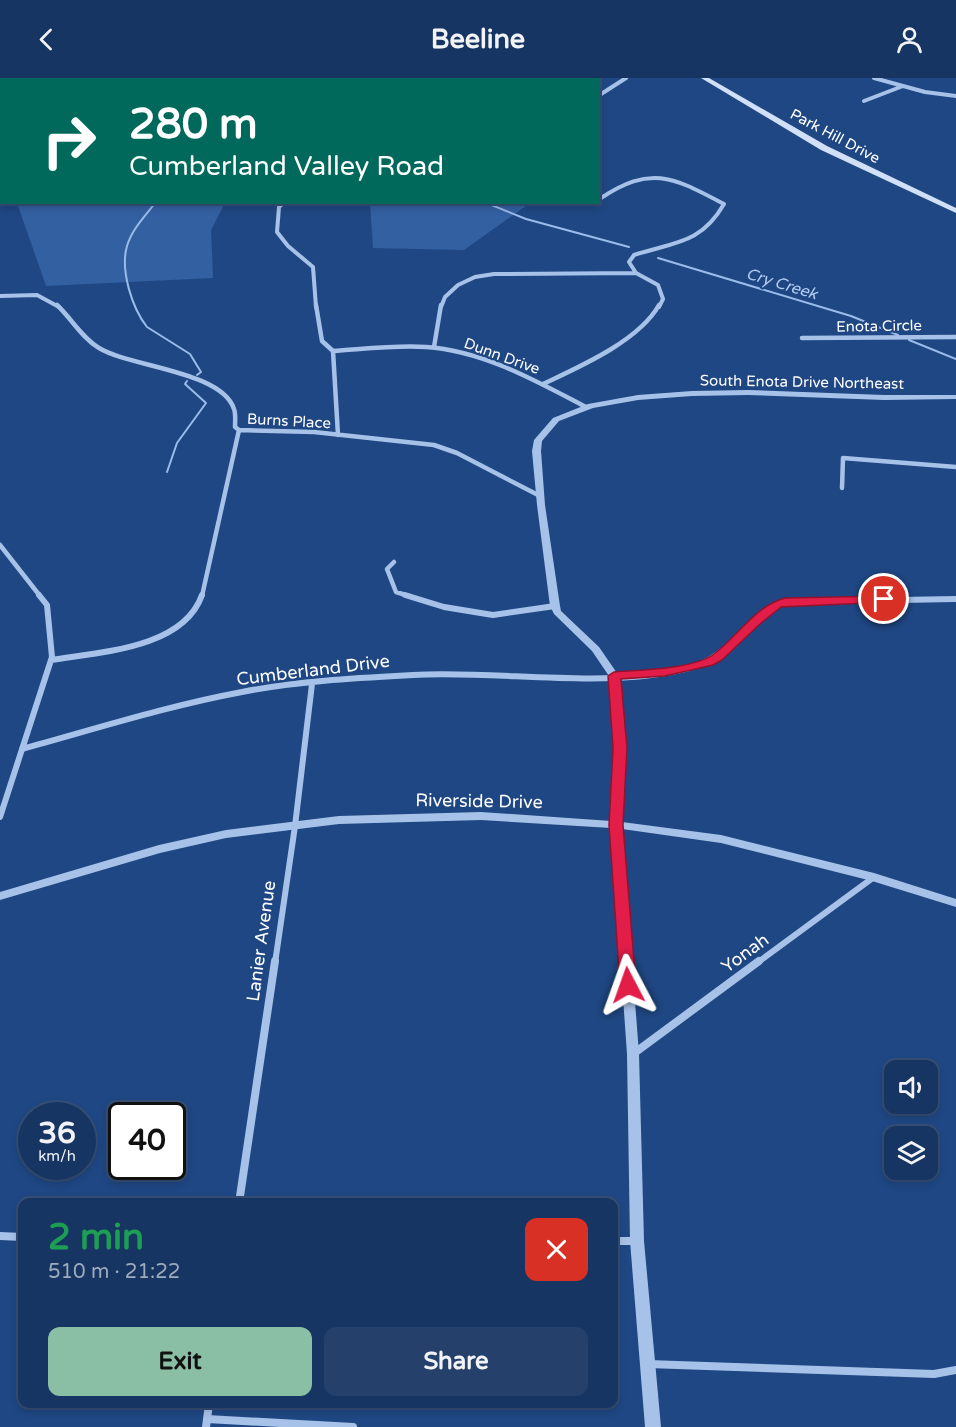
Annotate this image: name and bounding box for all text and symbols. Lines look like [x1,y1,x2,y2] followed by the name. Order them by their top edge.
[30,23,63,56] icon: back
[431,23,525,56] text: Beeline
[893,23,926,56] icon: person
[129,99,258,150] text: 280 m
[30,102,108,180] icon: right
[787,105,883,167] street label: Park Hill Drive
[129,150,444,183] text: Cumberland Valley Road
[744,264,821,305] water label: Cry Creek
[836,316,922,336] street label: Enota Circle
[462,334,542,378] street label: Dunn Drive
[700,371,904,393] street label: South Enota Drive Northeast
[247,410,331,432] street label: Burns Place
[858,573,909,624] pin
[867,582,900,615] icon: arrive
[235,650,391,690] street label: Cumberland Drive
[415,789,543,813] street label: Riverside Drive
[242,879,280,1003] street label: Lanier Avenue
[717,928,773,978] street label: Yonah
[596,953,660,1017] position arrow
[884,1060,938,1180] map controls
[884,1060,938,1114] button: sound
[108,1102,186,1180] speed limit sign: 40
[38,1115,76,1152] text: 36
[884,1126,938,1180] button: layers
[38,1147,76,1165] text: km/h
[48,1216,144,1259] text: 2 min
[525,1218,588,1281] button: close
[48,1260,180,1284] text: 510 m · 21:22
[48,1327,312,1396] button: Exit
[324,1327,588,1396] button: Share

